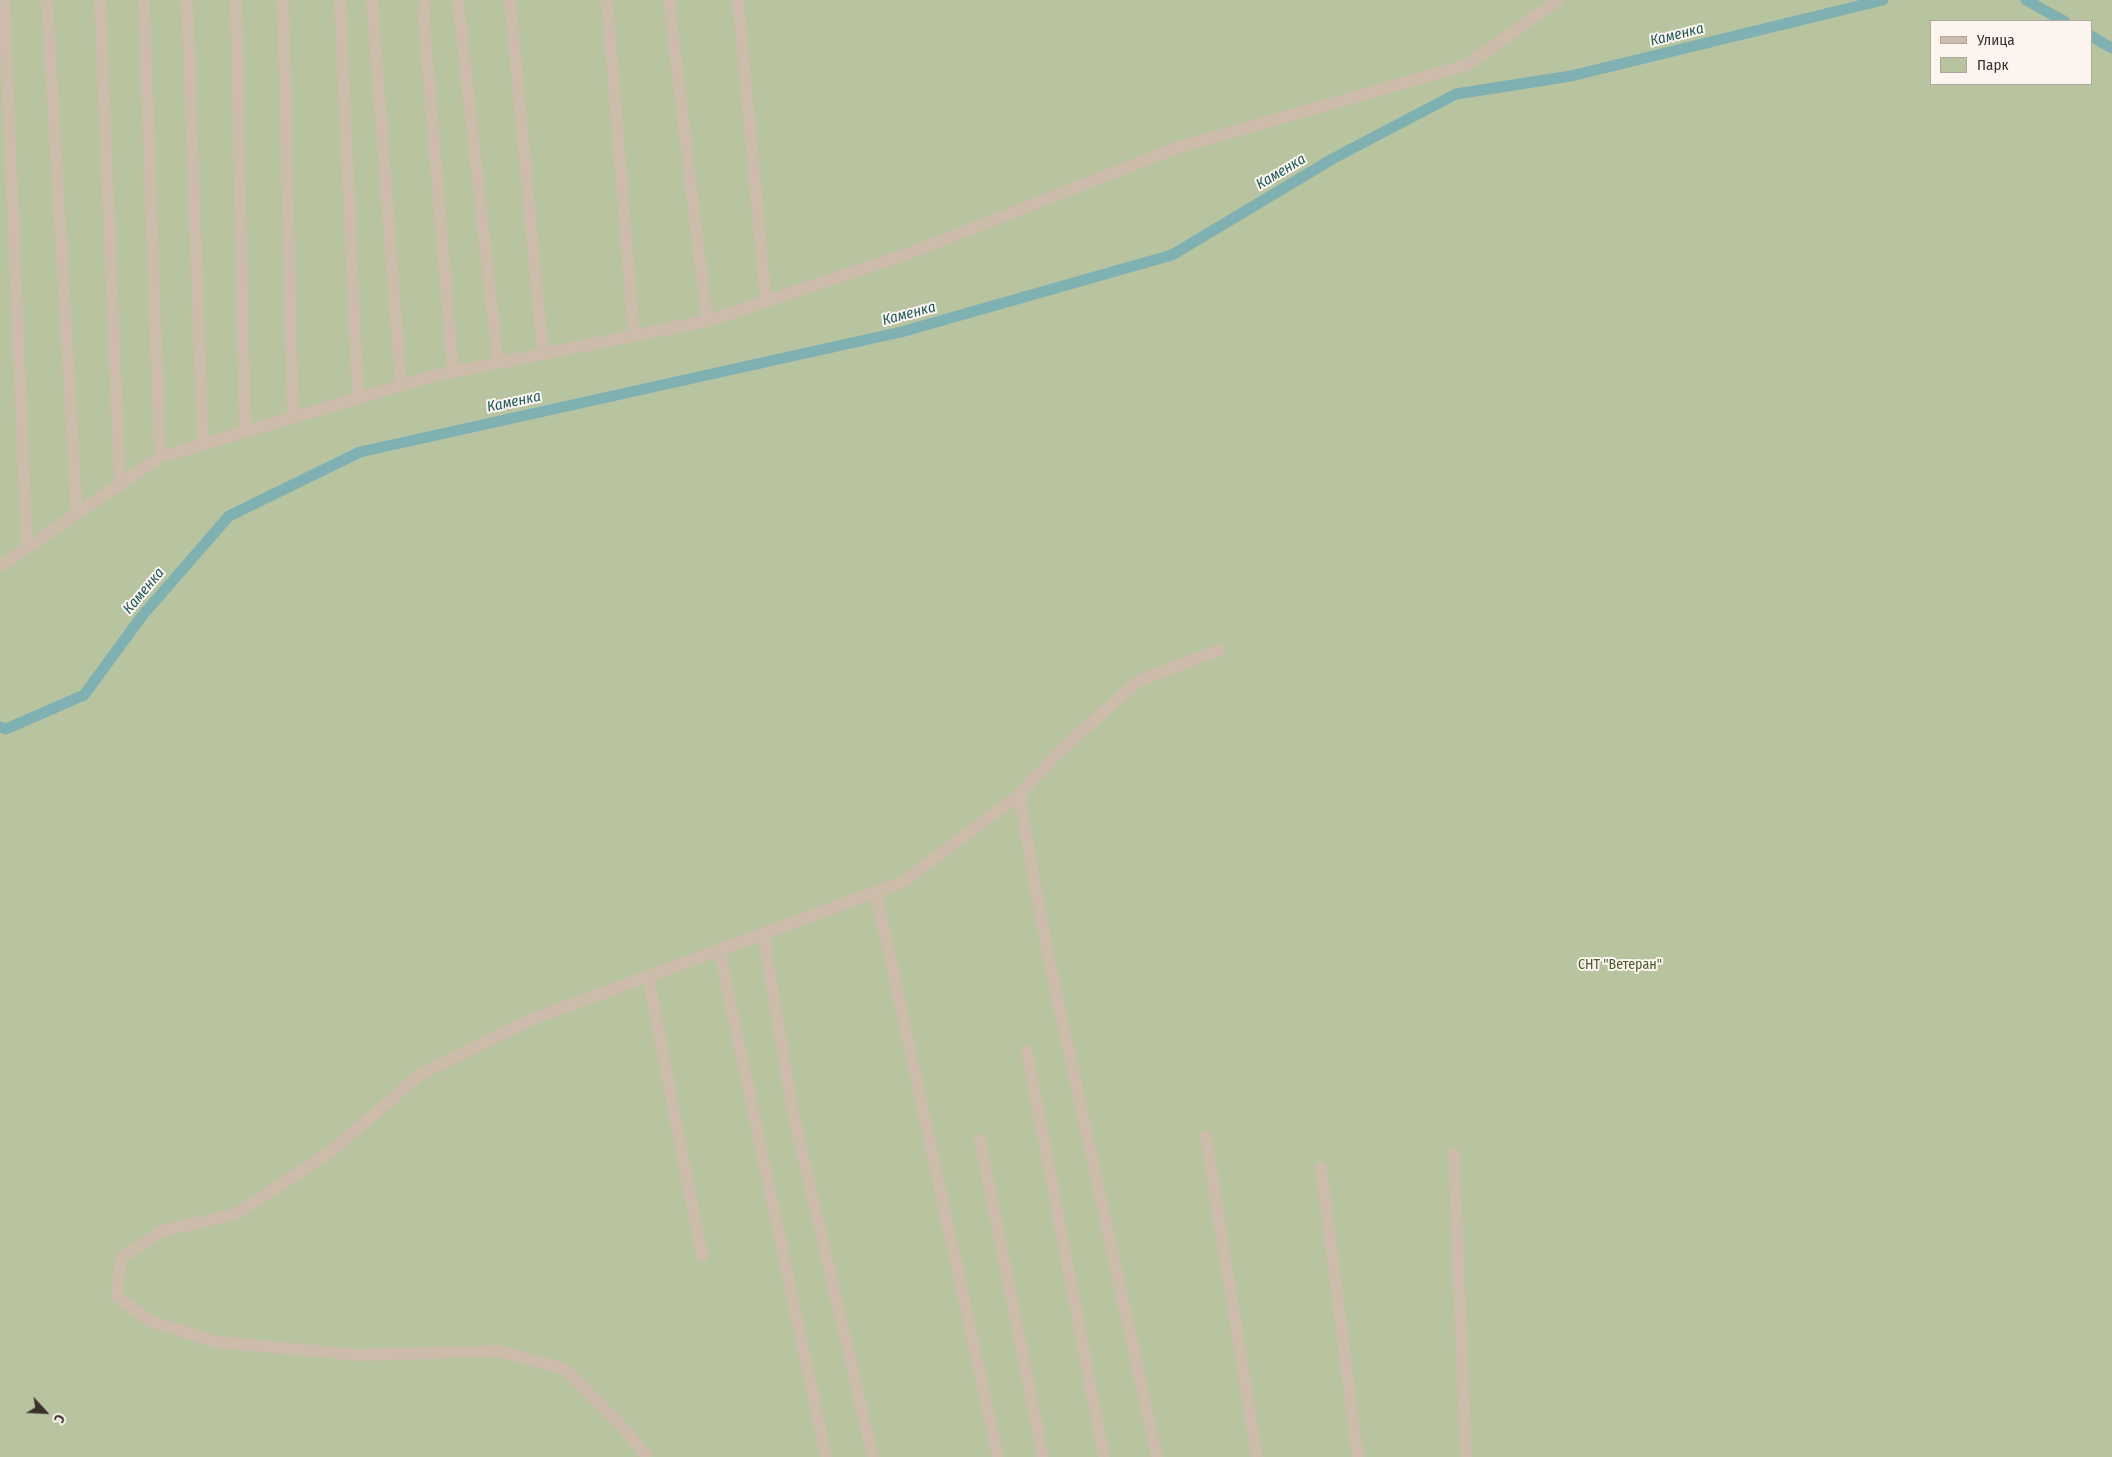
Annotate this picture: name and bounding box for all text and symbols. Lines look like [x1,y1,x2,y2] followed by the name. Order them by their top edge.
[1648,20,1706,50] water label: Каменка
[1930,20,2092,85] legend
[1977,31,2015,49] text: Улица
[1977,56,2008,74] text: Парк
[1253,150,1309,194] water label: Каменка
[880,298,938,330] water label: Каменка
[485,388,543,416] water label: Каменка
[120,564,168,618] water label: Каменка
[1578,957,1662,973] park label: СНТ "Ветеран"
[20,1387,70,1437] north arrow
[50,1412,68,1425] text: С

